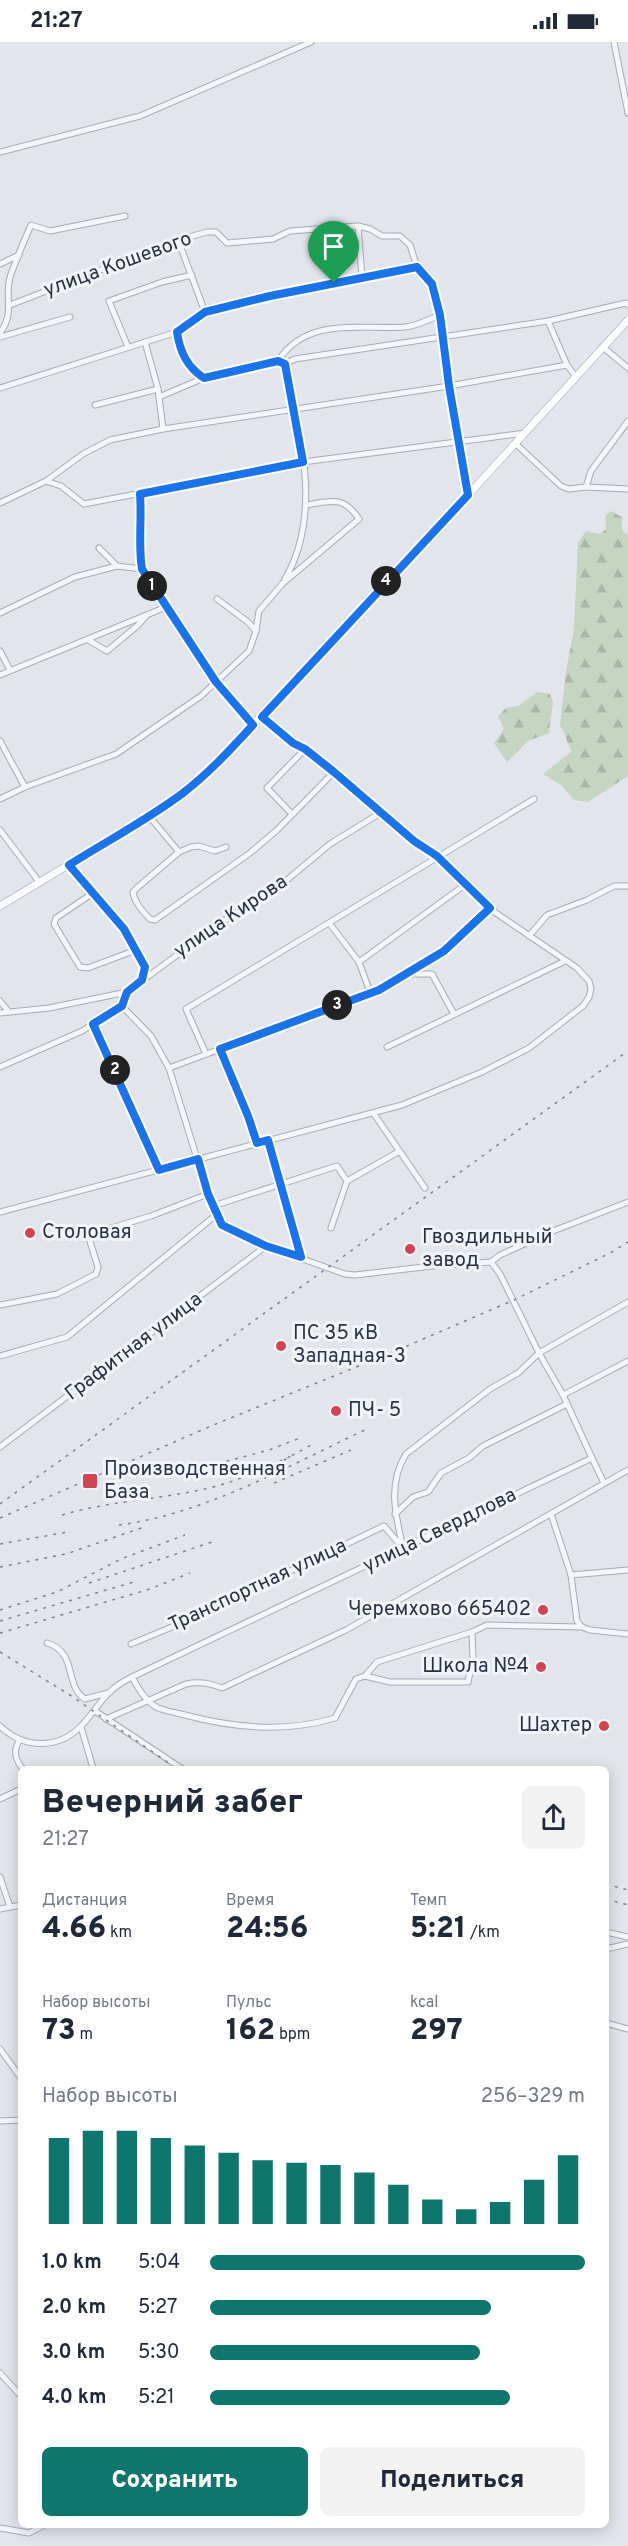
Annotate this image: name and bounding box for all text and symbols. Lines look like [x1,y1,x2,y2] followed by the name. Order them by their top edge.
[30,8,83,35] text: 21:27
[308,221,359,283] pin
[40,226,196,304] street label: улица Кошевого
[317,230,350,263] icon: arrive
[371,566,401,596] pin: 4
[137,571,167,601] pin: 1
[381,571,391,591] text: 4
[149,576,155,596] text: 1
[169,869,293,965] street label: улица Кирова
[322,990,352,1020] pin: 3
[332,995,342,1015] text: 3
[100,1055,130,1085] pin: 2
[110,1060,120,1080] text: 2
[42,1220,132,1246] place label: Столовая
[422,1225,552,1274] place label: Гвоздильный завод
[23,1226,37,1240] marker: Столовая
[403,1242,417,1256] marker: Гвоздильный завод
[60,1287,208,1407] street label: Графитная улица
[293,1321,406,1370] place label: ПС 35 кВ Западная-3
[274,1339,288,1353] marker: ПС 35 кВ Западная-3
[348,1398,401,1424] place label: ПЧ- 5
[329,1404,343,1418] marker: ПЧ- 5
[104,1457,286,1506] place label: Производственная База
[81,1472,99,1490] marker: Производственная База
[359,1483,521,1579] street label: улица Свердлова
[165,1533,351,1639] street label: Транспортная улица
[348,1597,531,1623] place label: Черемхово 665402
[536,1603,550,1617] marker: Черемхово 665402
[422,1654,529,1680] place label: Школа №4
[534,1660,548,1674] marker: Школа №4
[519,1713,592,1739] place label: Шахтер
[597,1719,611,1733] marker: Шахтер
[42,1783,303,1825] text: Вечерний забег
[522,1786,585,1849] button: share
[42,1827,89,1853] text: 21:27
[42,1891,127,1911] text: Дистанция
[226,1891,274,1911] text: Время
[410,1891,447,1911] text: Темп
[42,1911,106,1948] text: 4.66
[226,1911,308,1948] text: 24:56
[410,1911,466,1948] text: 5:21
[106,1923,132,1943] text: km
[466,1923,500,1943] text: /km
[42,1993,150,2013] text: Набор высоты
[226,1993,272,2013] text: Пульс
[410,1993,438,2013] text: kcal
[42,2013,76,2050] text: 73
[226,2013,275,2050] text: 162
[410,2013,463,2050] text: 297
[76,2025,93,2045] text: m
[275,2025,310,2045] text: bpm
[42,2084,178,2110] text: Набор высоты
[481,2084,585,2110] text: 256–329 m
[42,2250,102,2276] text: 1.0 km
[138,2250,180,2276] text: 5:04
[42,2295,106,2321] text: 2.0 km
[138,2295,177,2321] text: 5:27
[42,2340,105,2366] text: 3.0 km
[138,2340,180,2366] text: 5:30
[42,2385,107,2411] text: 4.0 km
[138,2385,175,2411] text: 5:21
[42,2447,308,2516] button: Сохранить
[320,2447,585,2516] button: Поделиться

